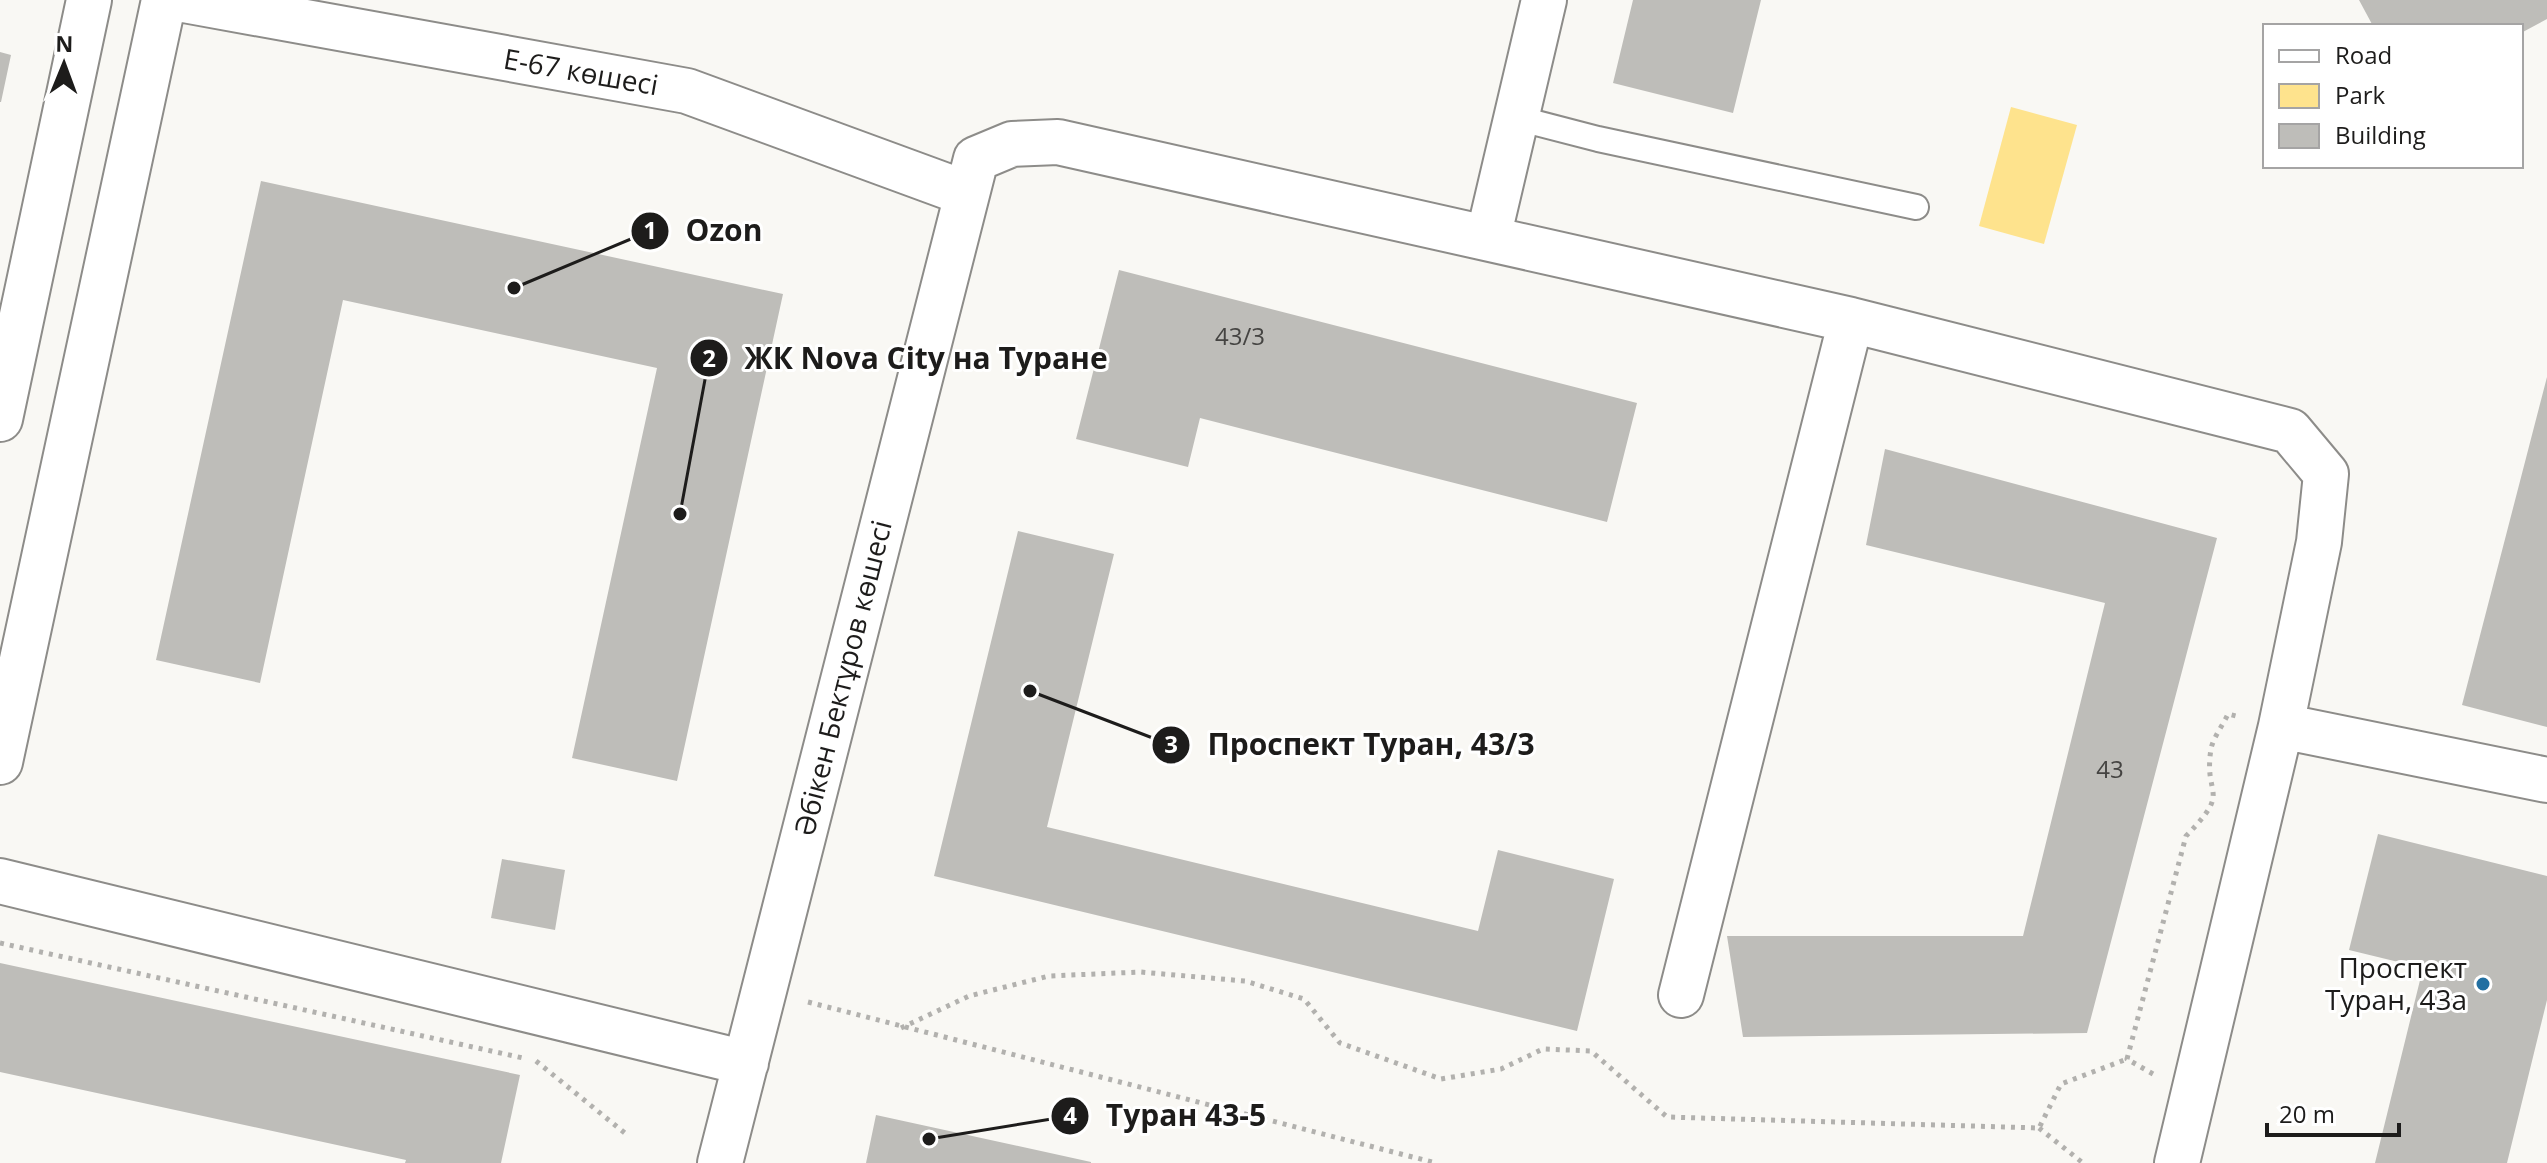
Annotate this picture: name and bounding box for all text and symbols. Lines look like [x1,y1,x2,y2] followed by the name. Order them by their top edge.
[24,24,104,104] north arrow
[2263,24,2523,168] legend
[55,28,74,58] text: N
[2335,38,2392,71] text: Road
[501,39,661,103] street label: Е-67 көшесі
[2335,78,2386,111] text: Park
[2335,118,2426,151] text: Building
[630,204,778,258] callout: Ozon
[686,209,762,250] text: Ozon
[643,213,657,246] text: 1
[1215,319,1265,352] house number: 43/3
[689,331,1124,385] callout: ЖК Nova City на Туране
[744,337,1108,378] text: ЖК Nova City на Туране
[702,341,716,374] text: 2
[784,516,900,839] street label: Әбікен Бектұров көшесі
[1151,718,1551,772] callout: Проспект Туран, 43/3
[1207,723,1535,764] text: Проспект Туран, 43/3
[1164,727,1178,760] text: 3
[2096,752,2124,785] house number: 43
[2325,948,2467,1018] place label: Проспект Туран, 43а
[2474,975,2492,993] marker: Проспект Туран, 43а
[2267,1087,2399,1137] scale bar
[1050,1089,1282,1143] callout: Туран 43-5
[1106,1094,1266,1135] text: Туран 43-5
[2279,1097,2335,1130] text: 20 m
[1063,1098,1077,1131] text: 4

